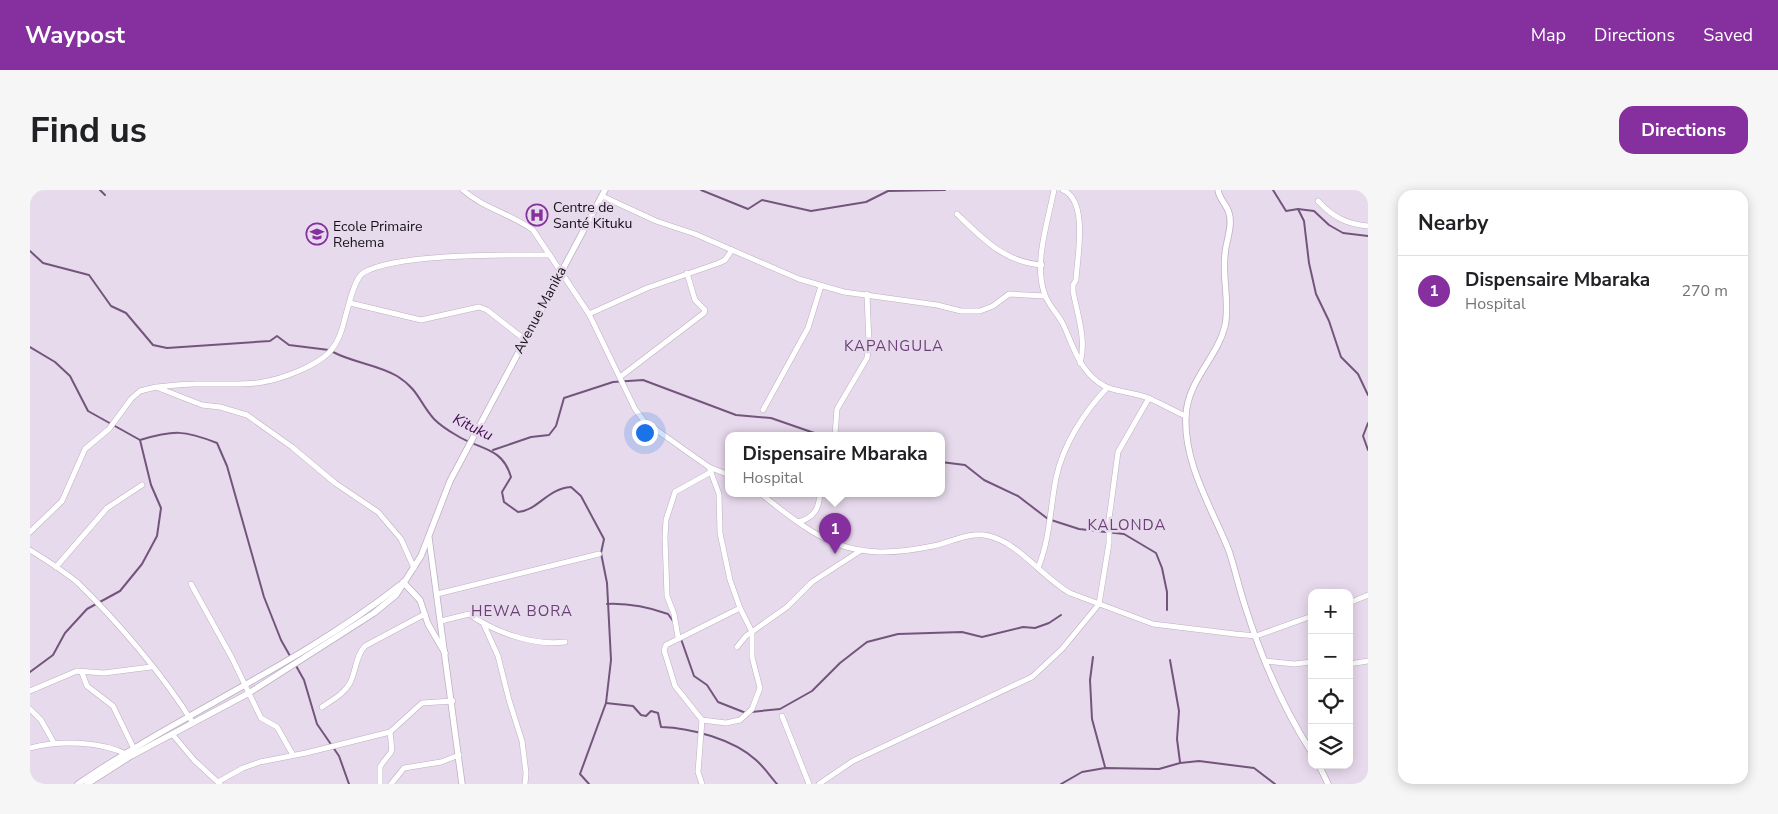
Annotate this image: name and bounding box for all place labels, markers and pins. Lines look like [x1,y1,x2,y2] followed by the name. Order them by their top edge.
[553,198,632,233] place label: Centre de Santé Kituku
[525,203,549,227] hospital icon: Centre de Santé Kituku
[333,217,422,252] place label: Ecole Primaire Rehema
[305,222,329,246] school or university icon: Ecole Primaire Rehema
[819,513,851,554] pin: 1

